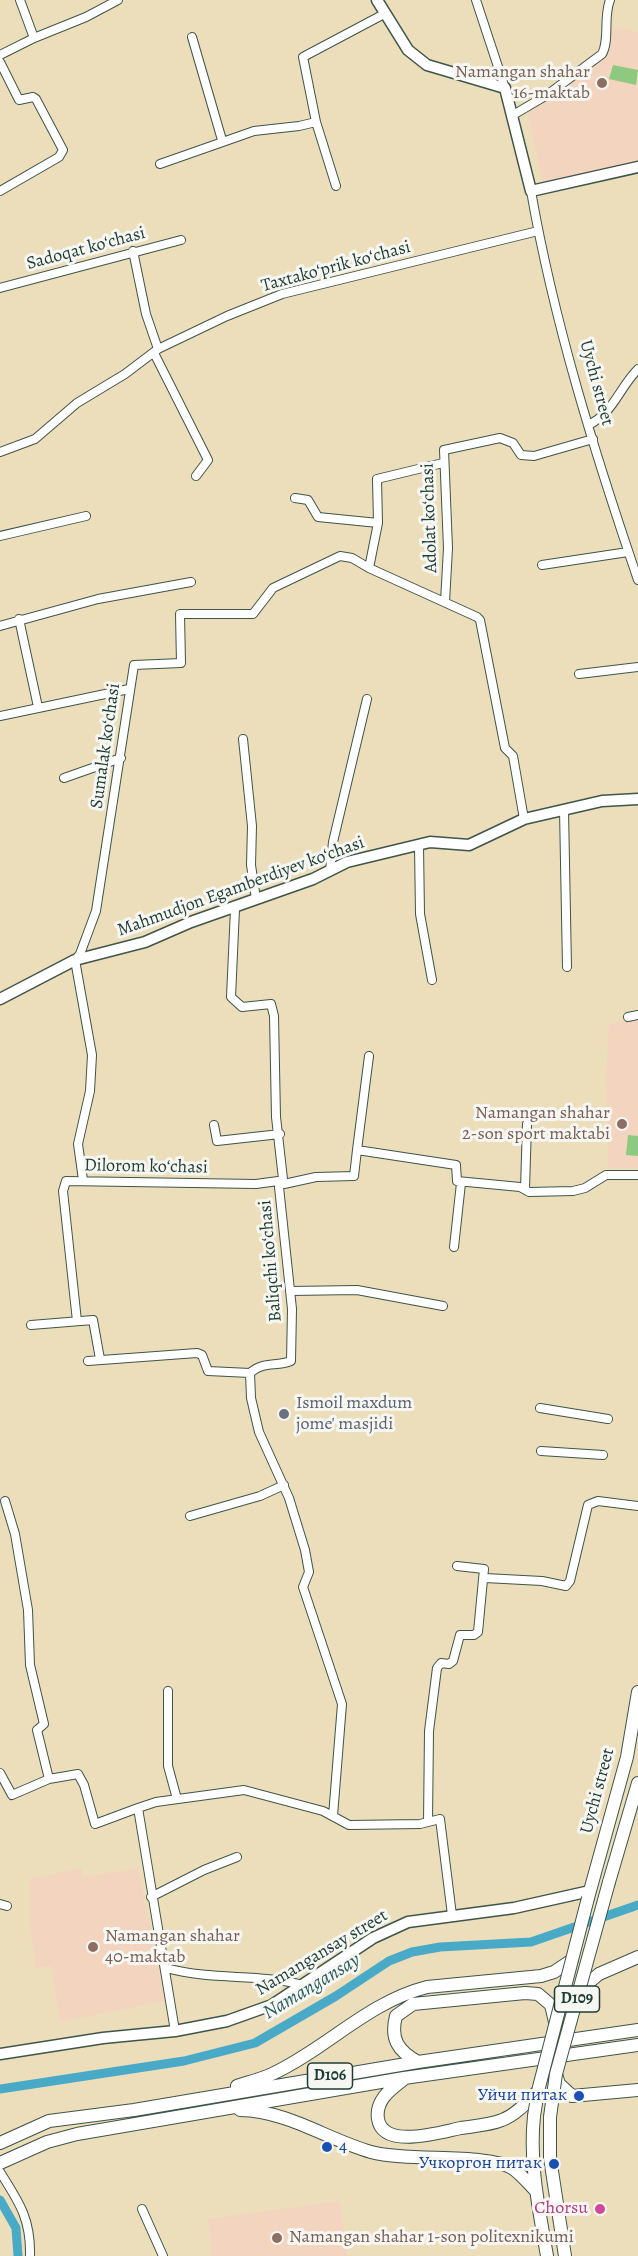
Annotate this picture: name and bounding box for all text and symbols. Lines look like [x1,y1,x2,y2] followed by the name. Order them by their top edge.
[455,62,590,104] place label: Namangan shahar 16-maktab
[595,76,609,90] marker: Namangan shahar 16-maktab
[24,223,148,275] street label: Sadoqat koʻchasi
[259,237,413,297] street label: Taxtakoʻprik koʻchasi
[574,338,618,428] street label: Uychi street
[417,463,443,573] street label: Adolat koʻchasi
[86,682,126,810] street label: Sumalak koʻchasi
[115,832,367,942] street label: Mahmudjon Egamberdiyev koʻchasi
[462,1103,610,1146] place label: Namangan shahar 2-son sport maktabi
[615,1117,629,1131] marker: Namangan shahar 2-son sport maktabi
[84,1155,208,1179] street label: Dilorom koʻchasi
[255,1199,287,1323] street label: Baliqchi koʻchasi
[296,1393,412,1436] place label: Ismoil maxdum jome' masjidi
[277,1407,291,1421] marker: Ismoil maxdum jome' masjidi
[576,1746,620,1836] street label: Uychi street
[252,1905,392,2001] street label: Namangansay street
[105,1926,240,1968] place label: Namangan shahar 40-maktab
[86,1940,100,1954] marker: Namangan shahar 40-maktab
[259,1949,365,2025] water label: Namangansay
[554,1986,600,2012] road number: D109
[308,2063,352,2089] road number: D106
[478,2085,567,2107] place label: Уйчи питак
[572,2089,586,2103] marker: Уйчи питак
[339,2136,347,2158] place label: 4
[320,2140,334,2154] marker: 4
[419,2153,542,2175] place label: Учкоргон питак
[547,2157,561,2171] marker: Учкоргон питак
[534,2198,588,2220] place label: Chorsu
[593,2202,607,2216] marker: Chorsu
[289,2227,574,2249] place label: Namangan shahar 1-son politexnikumi
[270,2231,284,2245] marker: Namangan shahar 1-son politexnikumi

